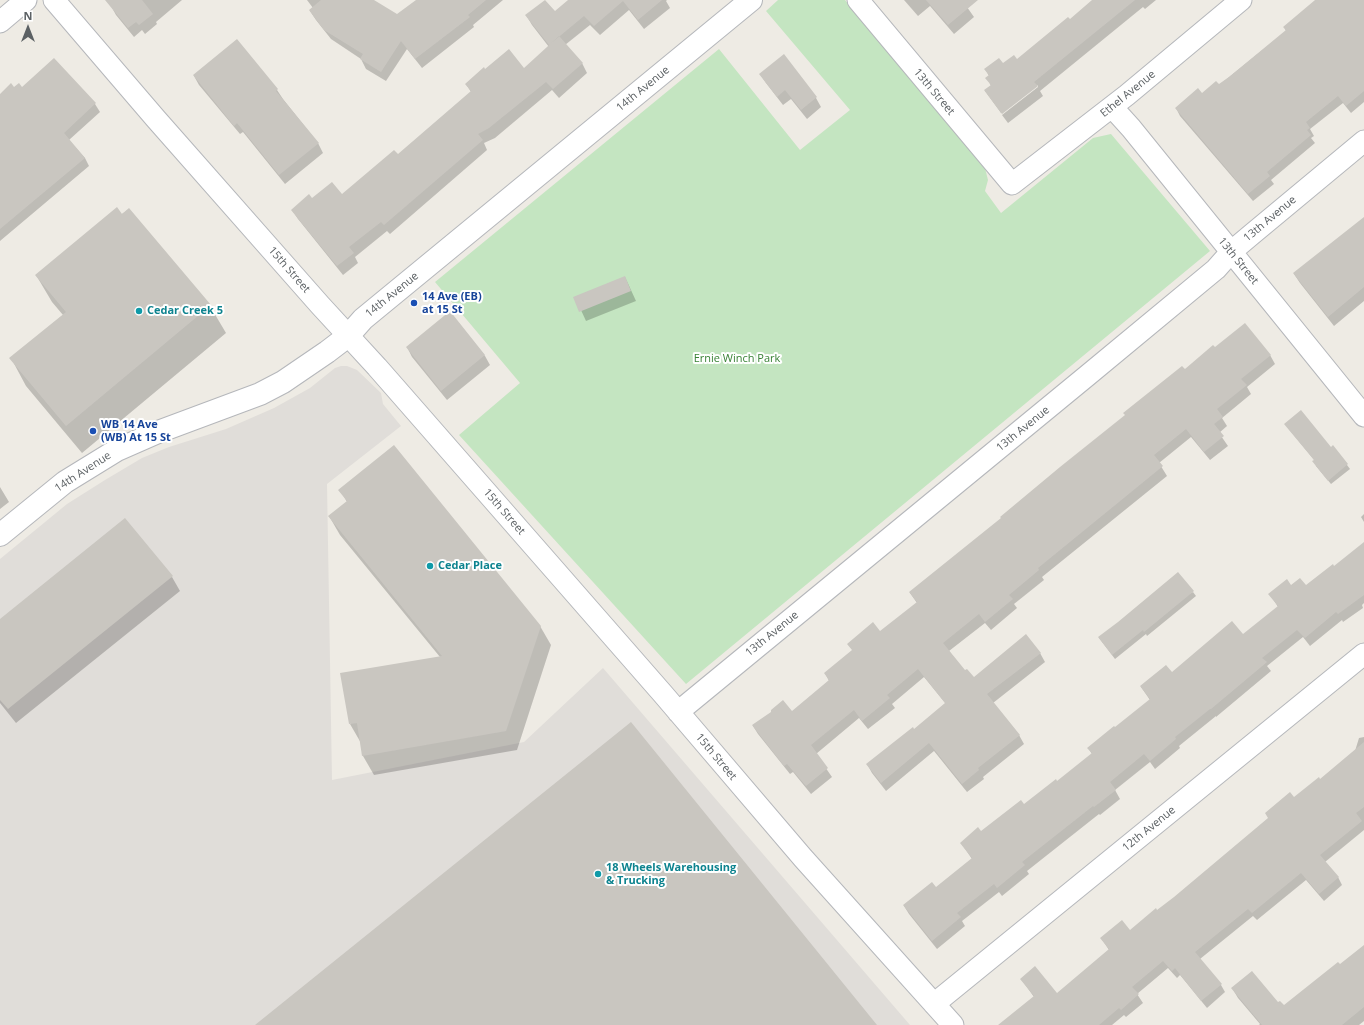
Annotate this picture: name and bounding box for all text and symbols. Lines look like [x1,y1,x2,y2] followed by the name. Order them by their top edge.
[8,8,48,48] north arrow
[24,8,32,23] text: N
[614,64,672,114] street label: 14th Avenue
[911,66,957,118] street label: 13th Street
[1098,68,1158,120] street label: Ethel Avenue
[1241,193,1299,245] street label: 13th Avenue
[1215,235,1261,287] street label: 13th Street
[265,244,313,296] street label: 15th Street
[363,270,421,320] street label: 14th Avenue
[422,290,482,316] place label: 14 Ave (EB) at 15 St
[409,298,419,308] marker: 14 Ave (EB) at 15 St
[147,304,223,318] place label: Cedar Creek 5
[134,306,144,316] marker: Cedar Creek 5
[694,352,780,366] park label: Ernie Winch Park
[994,404,1052,454] street label: 13th Avenue
[101,418,171,444] place label: WB 14 Ave (WB) At 15 St
[88,426,98,436] marker: WB 14 Ave (WB) At 15 St
[52,449,114,495] street label: 14th Avenue
[480,486,528,538] street label: 15th Street
[438,559,502,573] place label: Cedar Place
[425,561,435,571] marker: Cedar Place
[743,609,801,659] street label: 13th Avenue
[693,731,739,783] street label: 15th Street
[1120,804,1178,854] street label: 12th Avenue
[606,861,736,887] place label: 18 Wheels Warehousing & Trucking
[593,869,603,879] marker: 18 Wheels Warehousing & Trucking

